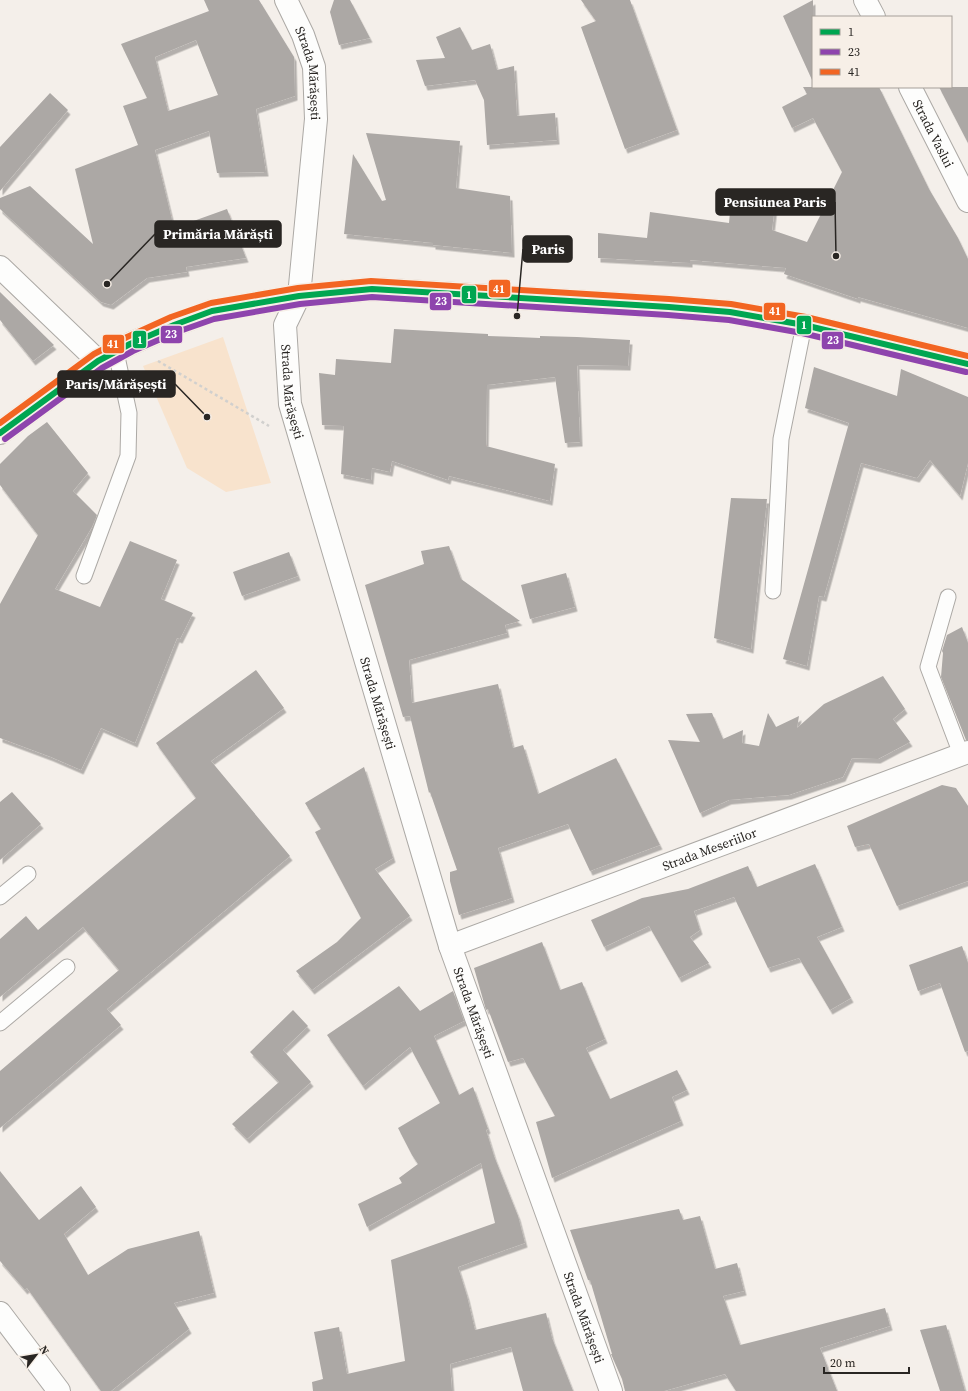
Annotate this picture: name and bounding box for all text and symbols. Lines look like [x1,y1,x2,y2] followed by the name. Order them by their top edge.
[812,16,952,88] legend
[291,24,324,121] street label: Strada Mărășești
[848,24,854,40] text: 1
[848,44,860,60] text: 23
[848,64,860,80] text: 41
[909,97,958,171] street label: Strada Vaslui
[716,189,835,215] callout: Pensiunea Paris
[724,192,827,212] text: Pensiunea Paris
[155,221,281,247] callout: Primăria Mărăști
[163,224,274,244] text: Primăria Mărăști
[523,236,572,262] callout: Paris
[531,239,565,259] text: Paris
[488,279,511,298] line badge: 41
[493,282,505,297] text: 41
[461,285,477,304] line badge: 1
[466,288,472,303] text: 1
[429,292,452,311] line badge: 23
[435,294,447,309] text: 23
[763,302,786,321] line badge: 41
[769,304,781,319] text: 41
[796,315,812,335] line badge: 1
[801,318,807,333] text: 1
[160,325,183,344] line badge: 23
[165,327,177,342] text: 23
[132,330,147,349] line badge: 1
[821,331,844,350] line badge: 23
[137,333,143,348] text: 1
[827,333,839,348] text: 23
[102,334,125,354] line badge: 41
[107,337,119,352] text: 41
[277,344,308,441] street label: Strada Mărășești
[58,371,175,397] callout: Paris/Mărășești
[65,374,167,394] text: Paris/Mărășești
[356,655,400,752] street label: Strada Mărășești
[660,824,760,875] street label: Strada Meseriilor
[449,965,498,1061] street label: Strada Mărășești
[560,1270,608,1366] street label: Strada Mărășești
[16,1335,56,1375] north arrow
[36,1343,53,1357] text: N
[824,1349,909,1375] scale bar
[830,1355,856,1371] text: 20 m

